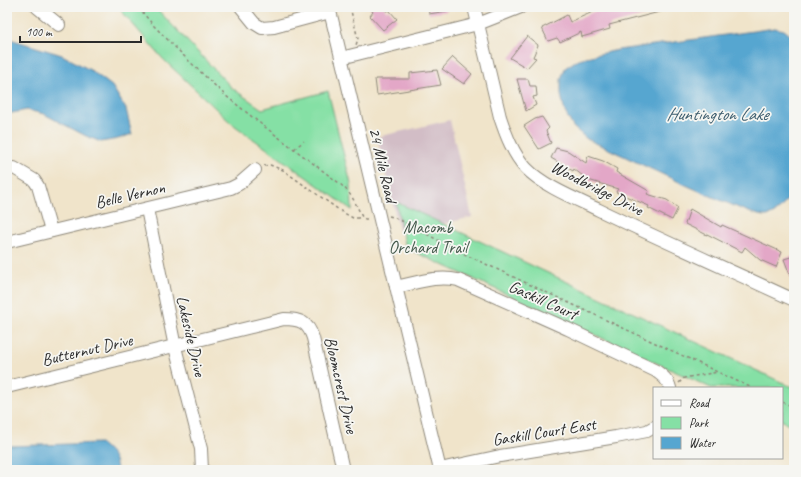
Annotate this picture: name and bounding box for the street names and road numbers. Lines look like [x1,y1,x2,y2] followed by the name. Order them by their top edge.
[364,126,403,208] street label: 24 Mile Road
[548,156,648,221] street label: Woodbridge Drive
[93,177,167,213] street label: Belle Vernon
[505,276,583,325] street label: Gaskill Court
[172,294,211,380] street label: Lakeside Drive
[40,329,136,371] street label: Butternut Drive
[320,335,363,437] street label: Bloomcrest Drive
[491,413,599,451] street label: Gaskill Court East

